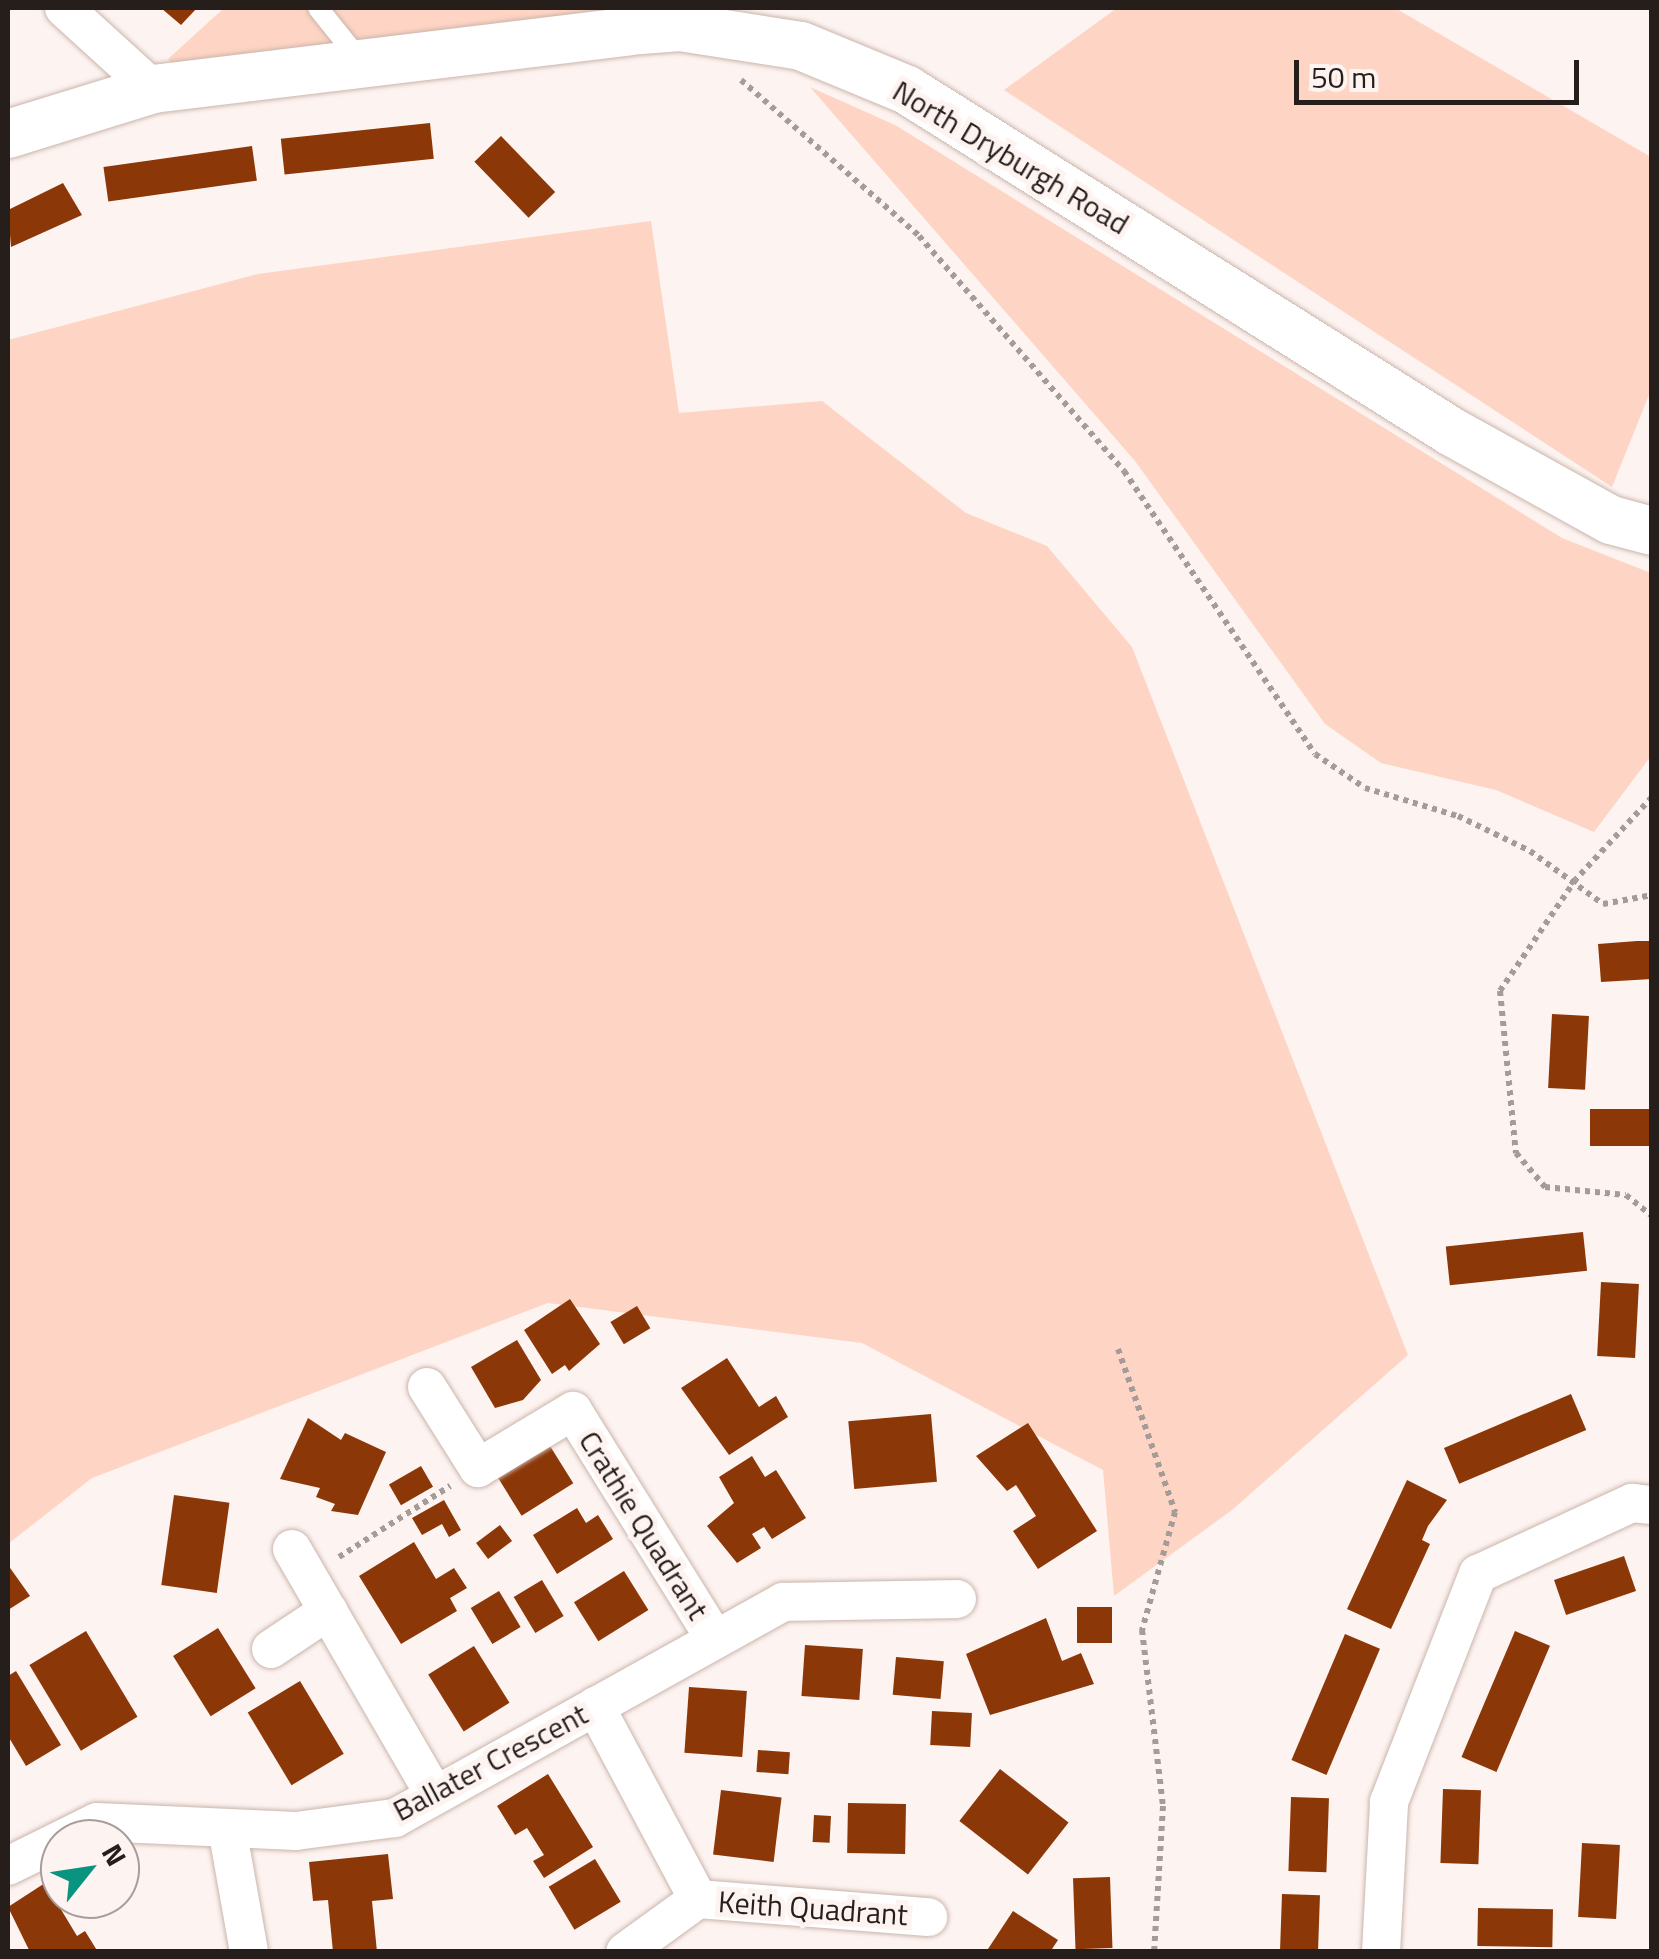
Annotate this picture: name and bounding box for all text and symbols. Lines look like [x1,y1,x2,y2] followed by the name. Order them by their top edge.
[1299,40,1584,102] scale bar
[1311,54,1376,100] text: 50 m
[887,72,1135,242] street label: North Dryburgh Road
[572,1424,716,1626] street label: Crathie Quadrant
[387,1696,593,1828] street label: Ballater Crescent
[40,1819,140,1919] north arrow
[91,1836,138,1874] text: N
[717,1883,909,1933] street label: Keith Quadrant

